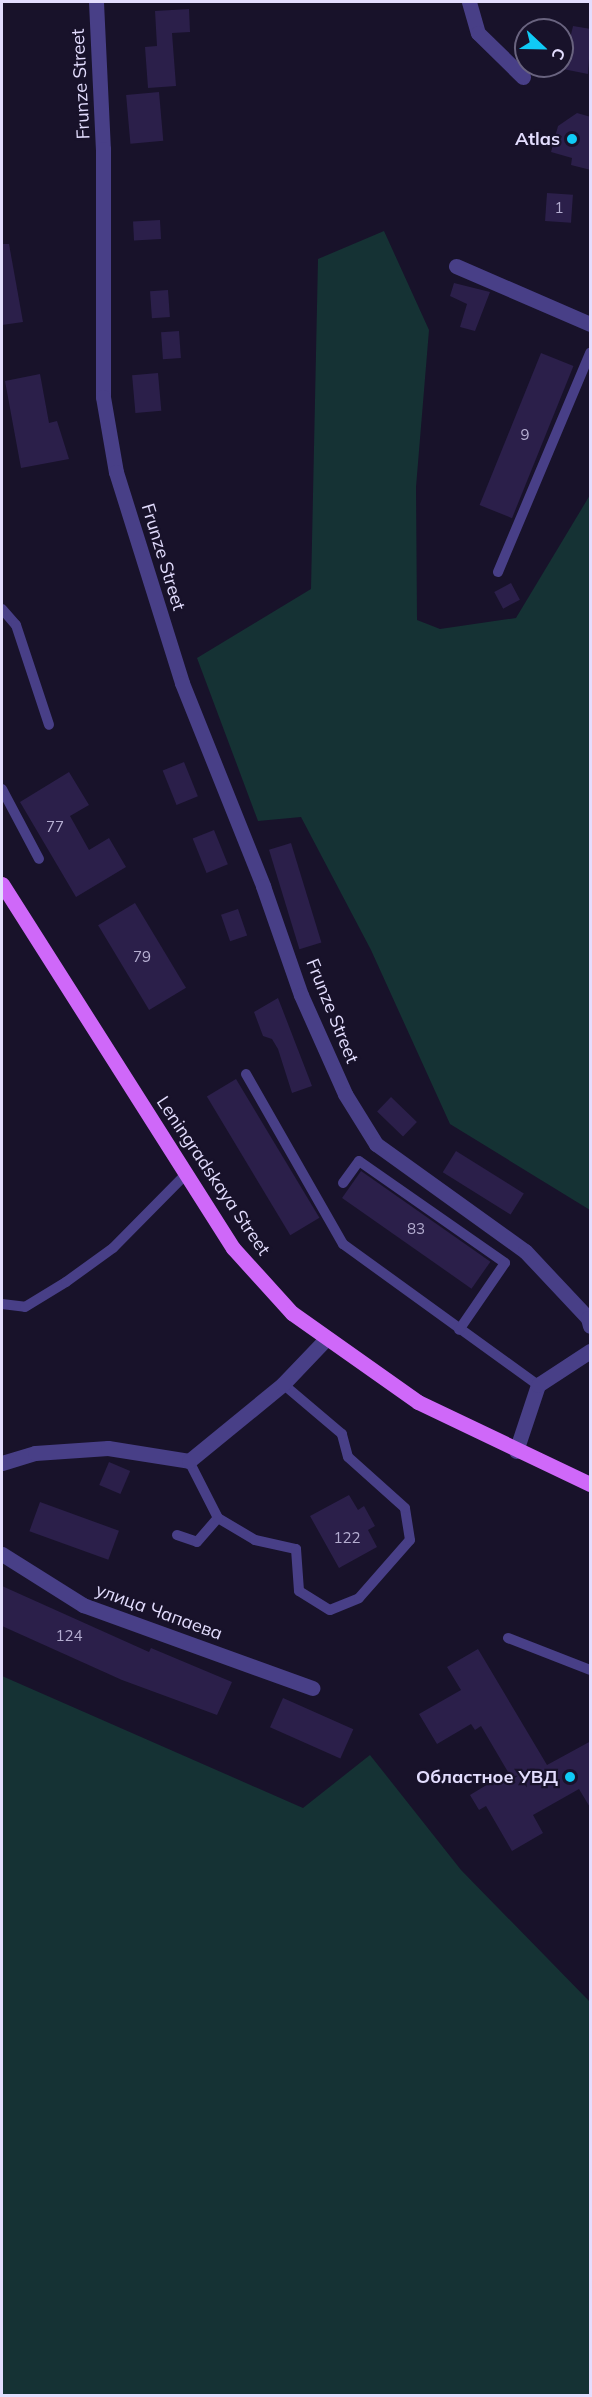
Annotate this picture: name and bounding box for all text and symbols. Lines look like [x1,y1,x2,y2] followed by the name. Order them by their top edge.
[514,18,574,78] north arrow
[67,28,95,140] street label: Frunze Street
[548,45,570,63] text: С
[515,128,560,150] place label: Atlas
[565,132,579,146] marker: Atlas
[555,199,563,217] house number: 1
[521,426,529,444] house number: 9
[136,501,190,613] street label: Frunze Street
[46,818,64,836] house number: 77
[133,948,151,966] house number: 79
[301,956,363,1066] street label: Frunze Street
[152,1092,274,1260] street label: Leningradskaya Street
[407,1220,425,1238] house number: 83
[334,1529,360,1547] house number: 122
[93,1579,225,1645] street label: улица Чапаева
[56,1627,82,1645] house number: 124
[416,1766,558,1788] place label: Областное УВД
[563,1770,577,1784] marker: Областное УВД

